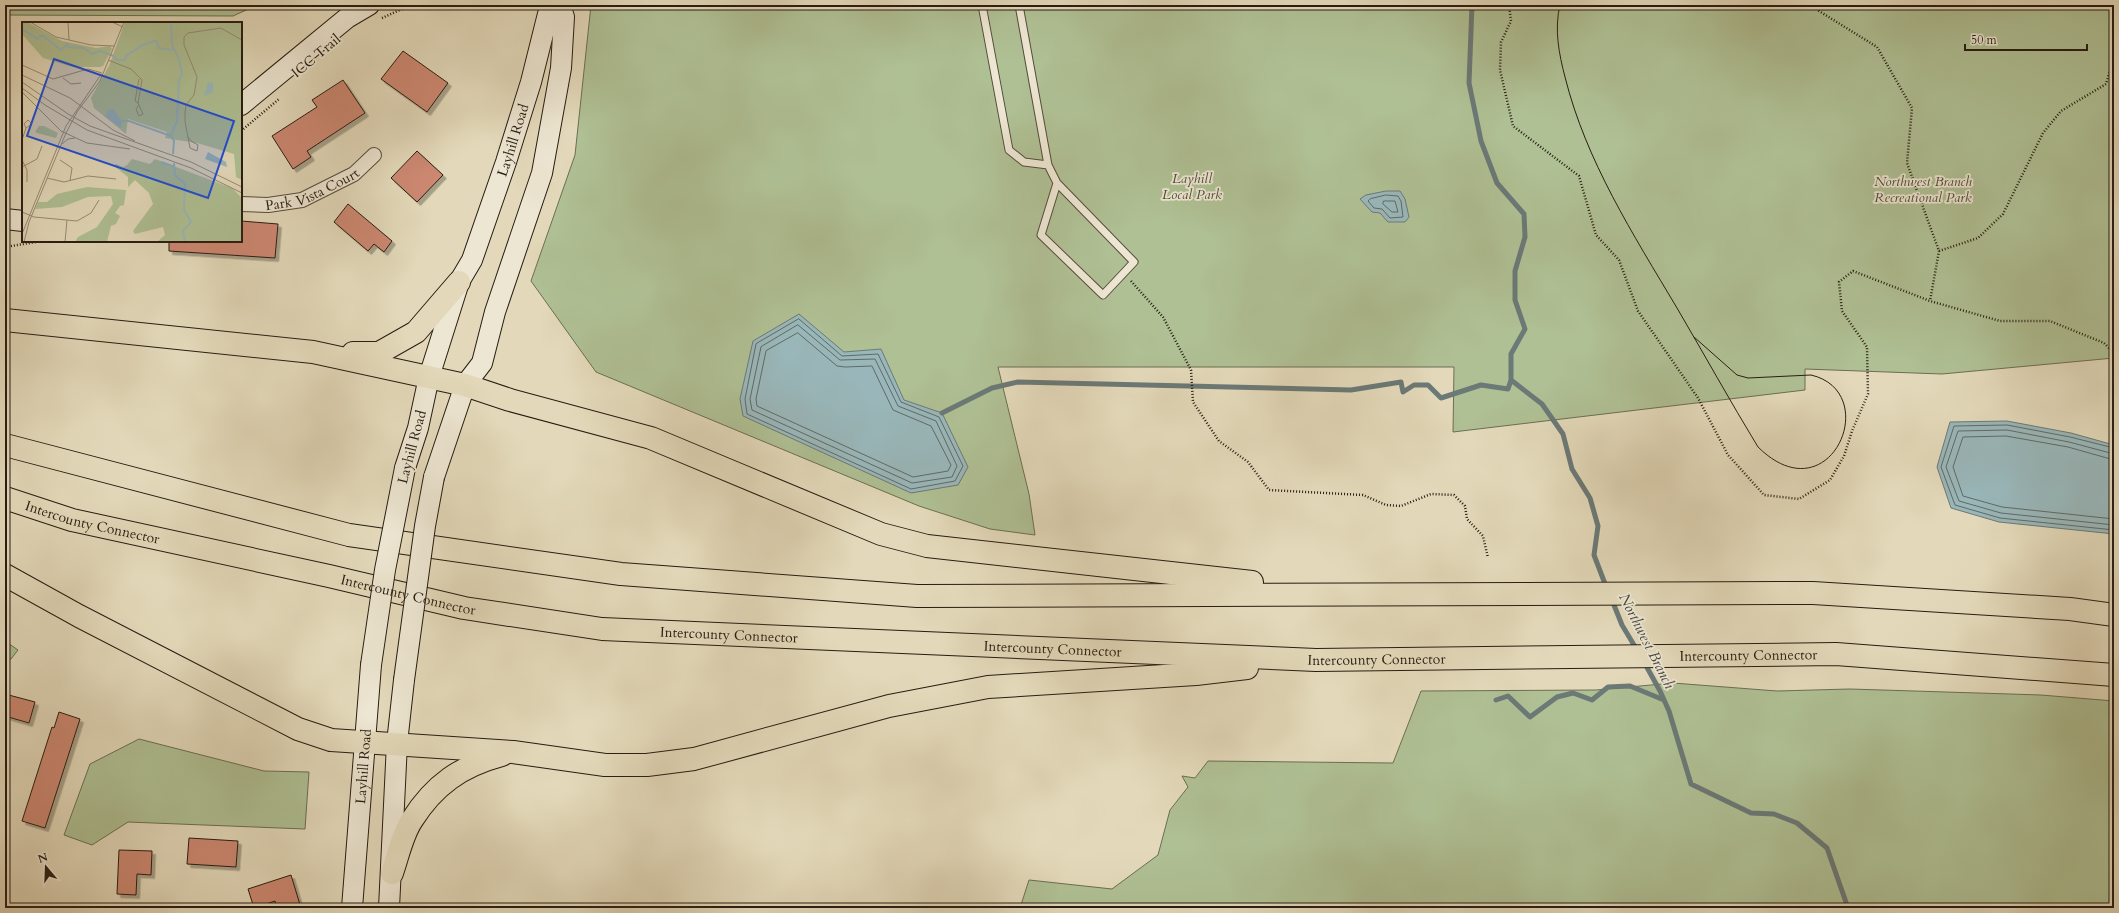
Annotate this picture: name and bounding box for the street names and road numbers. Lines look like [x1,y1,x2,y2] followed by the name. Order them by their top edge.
[287,30,345,82] street label: ICC Trail
[492,101,533,179] street label: Layhill Road
[264,164,364,215] street label: Park Vista Court
[393,408,431,486] street label: Layhill Road
[23,496,162,549] street label: Intercounty Connector
[339,570,478,619] street label: Intercounty Connector
[660,622,799,647] street label: Intercounty Connector
[983,636,1123,661] street label: Intercounty Connector
[1679,645,1818,665] street label: Intercounty Connector
[1307,649,1446,670] street label: Intercounty Connector
[351,728,376,805] street label: Layhill Road

